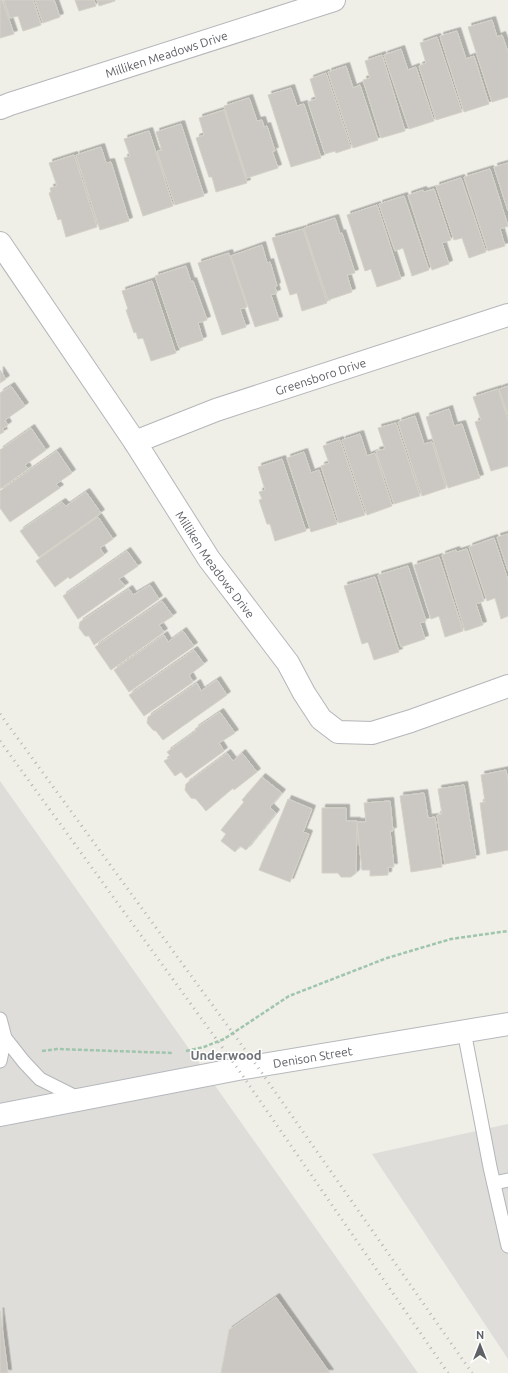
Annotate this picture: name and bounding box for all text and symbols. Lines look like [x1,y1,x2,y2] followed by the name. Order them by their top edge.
[104,28,229,80] street label: Milliken Meadows Drive
[273,355,368,397] street label: Greensboro Drive
[174,508,258,620] street label: Milliken Meadows Drive
[272,1044,354,1070] street label: Denison Street
[190,1048,262,1062] district label: Underwood
[460,1325,500,1365] north arrow
[476,1329,484,1341] text: N

